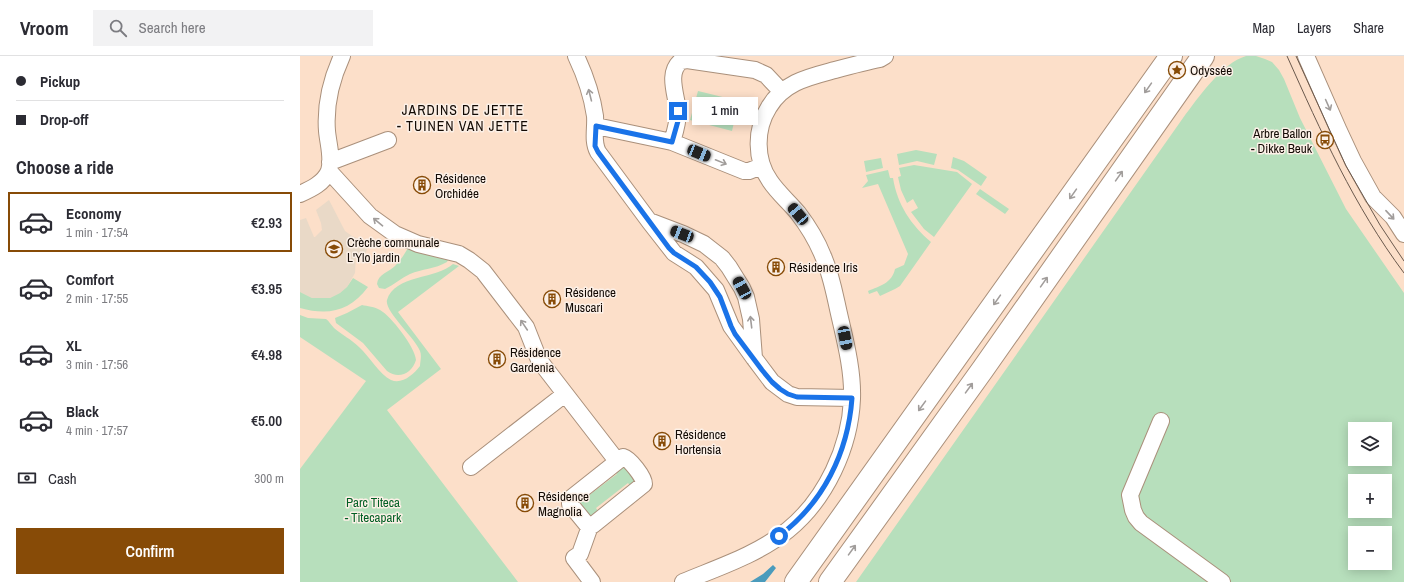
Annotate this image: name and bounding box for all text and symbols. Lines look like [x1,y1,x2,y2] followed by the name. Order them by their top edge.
[93,10,373,46] search box
[20,15,69,41] text: Vroom
[107,17,129,39] icon: search
[139,17,206,38] text: Search here
[1253,19,1275,37] text: Map
[1297,19,1331,37] text: Layers
[1353,19,1384,37] text: Share
[1167,60,1187,80] place icon: Odyssée
[1190,62,1232,79] place label: Odyssée
[40,71,80,92] text: Pickup
[1144,82,1152,93] one-way arrow
[586,89,594,102] one-way arrow
[692,97,758,125] callout: 1 min
[1324,99,1332,111] one-way arrow
[397,101,529,135] district label: JARDINS DE JETTE - TUINEN VAN JETTE
[669,102,687,120] route end
[711,102,739,119] text: 1 min
[40,109,89,130] text: Drop-off
[1251,125,1313,157] place label: Arbre Ballon - Dikke Beuk
[1315,130,1335,150] bus stop icon: Arbre Ballon - Dikke Beuk
[686,143,712,163] car
[16,155,114,180] text: Choose a ride
[715,159,727,166] one-way arrow
[435,170,486,202] place label: Résidence Orchidée
[1115,170,1123,181] one-way arrow
[412,175,432,195] building icon: Résidence Orchidée
[1069,188,1077,199] one-way arrow
[786,201,810,227] car
[66,203,121,224] text: Economy
[18,204,54,240] icon: car
[1385,210,1394,220] one-way arrow
[251,212,282,233] text: €2.93
[372,217,383,226] one-way arrow
[66,224,128,241] text: 1 min · 17:54
[669,224,695,244] car
[347,234,439,266] place label: Crèche communale L'Ylo jardin
[324,239,344,259] school or university icon: Crèche communale L'Ylo jardin
[766,257,786,277] building icon: Résidence Iris
[789,259,858,276] place label: Résidence Iris
[66,269,114,290] text: Comfort
[18,270,54,306] icon: car
[731,275,753,301] car
[1040,276,1048,287] one-way arrow
[251,278,282,299] text: €3.95
[565,284,616,316] place label: Résidence Muscari
[542,289,562,309] building icon: Résidence Muscari
[66,290,128,307] text: 2 min · 17:55
[993,294,1001,305] one-way arrow
[747,316,755,329] one-way arrow
[520,319,528,331] one-way arrow
[837,325,853,351] car
[66,335,82,356] text: XL
[18,336,54,372] icon: car
[251,344,282,365] text: €4.98
[510,344,561,376] place label: Résidence Gardenia
[487,349,507,369] building icon: Résidence Gardenia
[66,356,128,373] text: 3 min · 17:56
[965,382,973,393] one-way arrow
[918,400,926,411] one-way arrow
[66,401,99,422] text: Black
[18,402,54,438] icon: car
[251,410,282,431] text: €5.00
[66,422,128,439] text: 4 min · 17:57
[1348,422,1392,570] map controls
[1348,422,1392,466] button: layers
[675,426,726,458] place label: Résidence Hortensia
[652,431,672,451] building icon: Résidence Hortensia
[16,467,38,489] icon: cash
[48,468,77,489] text: Cash
[254,470,284,487] text: 300 m
[1348,474,1392,518] button: +
[538,488,589,520] place label: Résidence Magnolia
[515,493,535,513] building icon: Résidence Magnolia
[345,494,402,526] park label: Parc Titeca - Titecapark
[1348,526,1392,570] button: −
[770,527,788,545] route start
[16,528,284,574] button: Confirm
[848,545,856,556] one-way arrow

